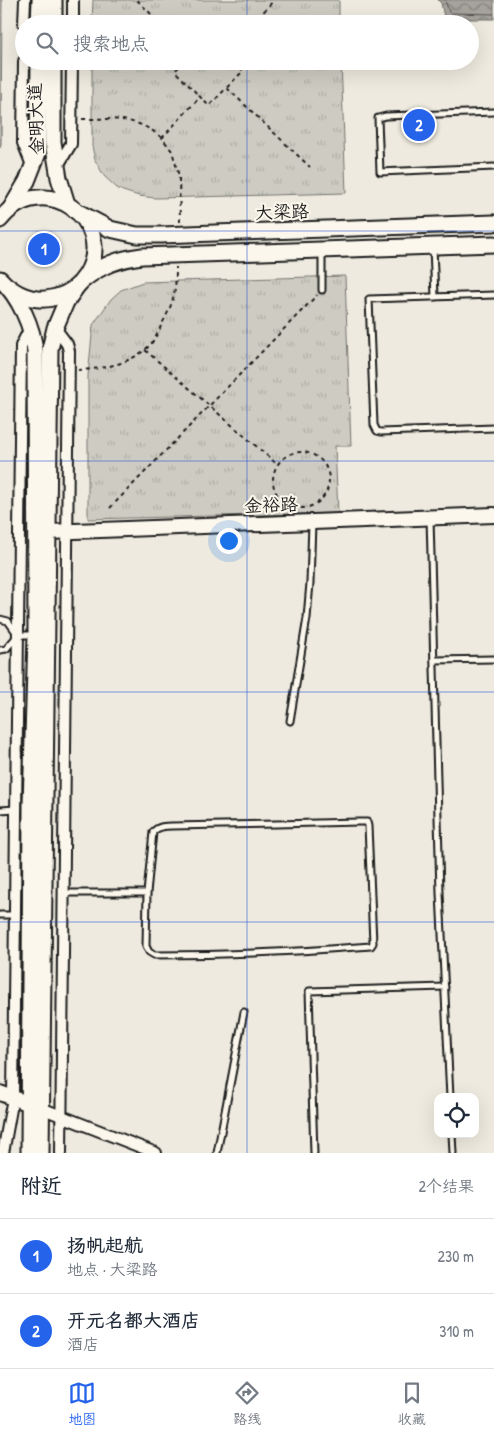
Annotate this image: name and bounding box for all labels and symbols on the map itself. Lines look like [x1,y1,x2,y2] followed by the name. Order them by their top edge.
[22,83,49,155] street label: 金明大道
[403,106,435,144] pin: 2
[255,198,309,225] street label: 大梁路
[28,230,60,268] pin: 1
[244,491,298,518] street label: 金裕路
[216,528,242,554] your location

